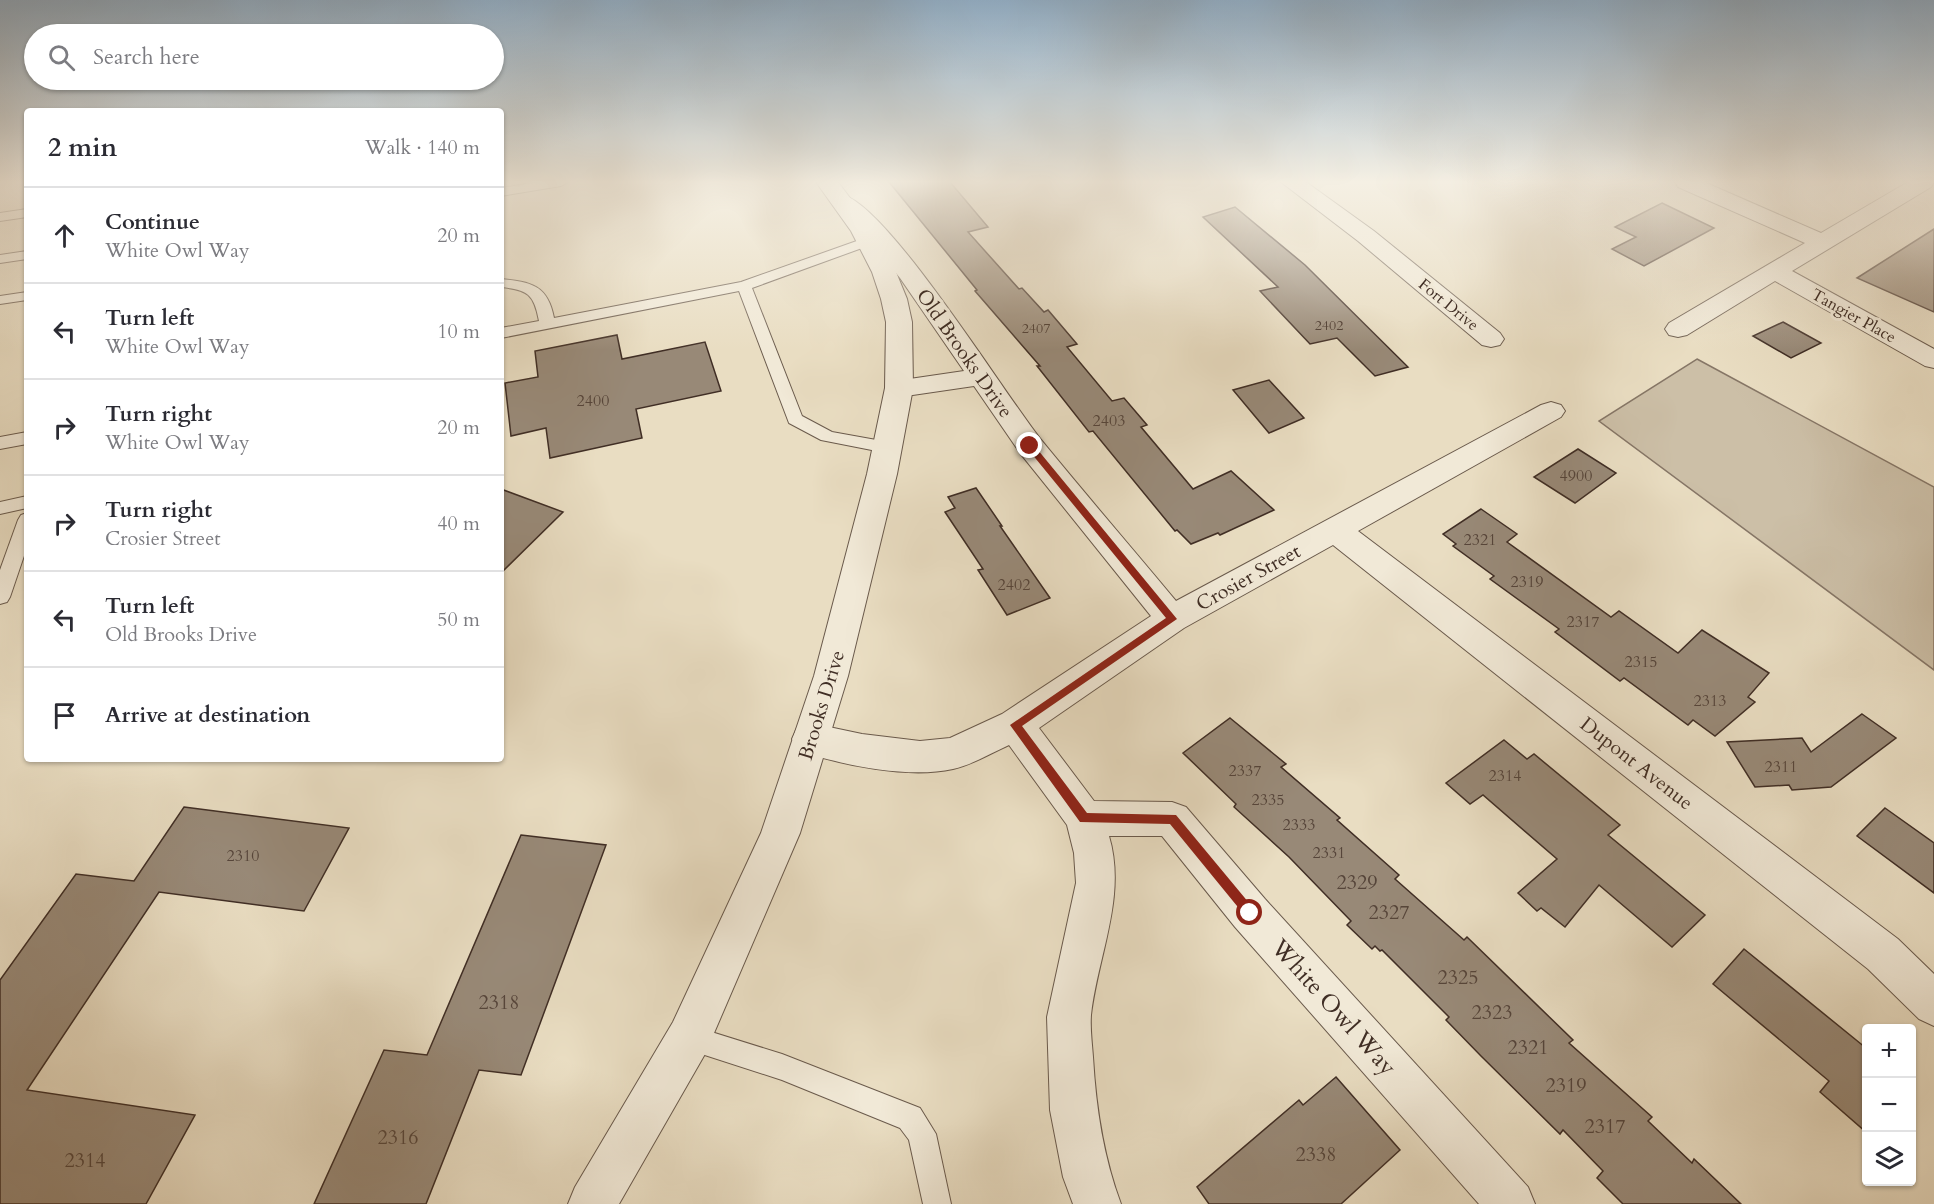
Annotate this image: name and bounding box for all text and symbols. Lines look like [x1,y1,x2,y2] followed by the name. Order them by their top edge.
[24,24,504,90] search box
[45,41,78,74] icon: search
[93,42,200,72] text: Search here
[48,130,117,165] text: 2 min
[365,134,480,161] text: Walk · 140 m
[105,207,200,237] text: Continue
[48,219,81,252] icon: ahead
[437,222,480,249] text: 20 m
[105,237,250,264] text: White Owl Way
[1414,274,1483,336] street label: Fort Drive
[910,283,1019,423] street label: Old Brooks Drive
[1807,284,1900,348] street label: Tangier Place
[105,303,194,333] text: Turn left
[48,315,81,348] icon: left
[1315,316,1343,335] house number: 2402
[437,318,480,345] text: 10 m
[1022,319,1050,338] house number: 2407
[105,333,250,360] text: White Owl Way
[577,390,609,412] house number: 2400
[105,399,212,429] text: Turn right
[1093,410,1125,432] house number: 2403
[48,411,81,444] icon: right
[437,414,480,441] text: 20 m
[105,429,250,456] text: White Owl Way
[1016,432,1042,458] route end
[1560,465,1592,487] house number: 4900
[105,495,212,525] text: Turn right
[48,507,81,540] icon: right
[437,510,480,537] text: 40 m
[105,525,221,552] text: Crosier Street
[1464,529,1496,551] house number: 2321
[1191,537,1306,617] street label: Crosier Street
[1511,571,1543,593] house number: 2319
[998,574,1030,596] house number: 2402
[105,591,194,621] text: Turn left
[48,603,81,636] icon: left
[437,606,480,633] text: 50 m
[1567,611,1599,633] house number: 2317
[105,621,257,648] text: Old Brooks Drive
[792,647,851,763] street label: Brooks Drive
[1625,651,1657,673] house number: 2315
[1694,690,1726,712] house number: 2313
[48,699,81,732] icon: arrive
[105,700,310,730] text: Arrive at destination
[1575,711,1699,816] street label: Dupont Avenue
[1765,756,1797,778] house number: 2311
[1229,760,1261,782] house number: 2337
[1489,765,1521,787] house number: 2314
[1252,789,1284,811] house number: 2335
[1283,814,1315,836] house number: 2333
[1313,842,1345,864] house number: 2331
[227,845,259,867] house number: 2310
[1337,869,1377,896] house number: 2329
[1236,899,1262,925] route start
[1369,899,1409,926] house number: 2327
[1263,931,1404,1083] street label: White Owl Way
[1438,964,1478,991] house number: 2325
[479,989,519,1016] house number: 2318
[1472,999,1512,1026] house number: 2323
[1862,1024,1916,1186] map controls
[1862,1024,1916,1078] button: +
[1508,1034,1548,1061] house number: 2321
[1546,1072,1586,1099] house number: 2319
[1862,1078,1916,1132] button: −
[1585,1113,1625,1140] house number: 2317
[378,1124,418,1151] house number: 2316
[1862,1132,1916,1186] button: layers
[1296,1141,1336,1168] house number: 2338
[65,1147,105,1174] house number: 2314

